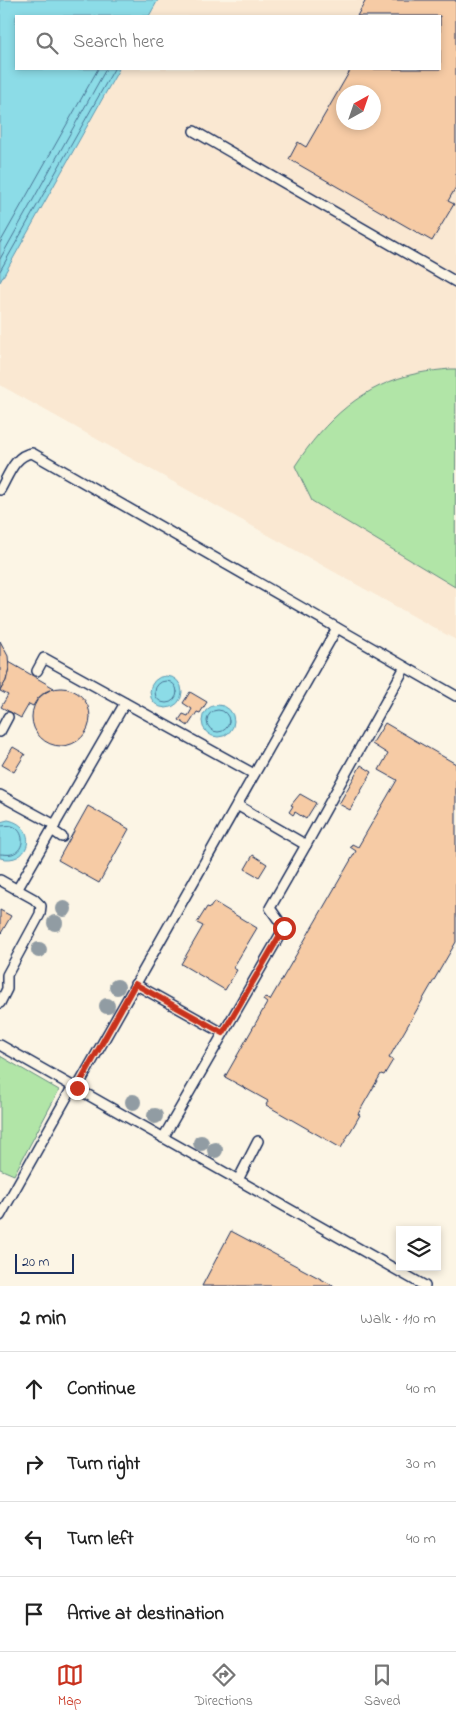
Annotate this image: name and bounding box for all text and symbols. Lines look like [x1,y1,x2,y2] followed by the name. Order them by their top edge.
[15,15,441,70] search box
[33,29,61,57] icon: search
[73,29,164,56] text: Search here
[336,85,381,130] north arrow
[273,917,296,940] route start
[66,1077,89,1100] route end
[396,1226,441,1271] map controls
[396,1226,441,1271] button: layers
[15,1251,74,1274] scale bar
[22,1252,49,1273] text: 20 m
[20,1304,66,1334] text: 2 min
[360,1307,436,1331] text: Walk · 110 m
[20,1375,48,1403] icon: ahead
[67,1376,135,1403] text: Continue
[406,1377,436,1401] text: 40 m
[20,1450,48,1478] icon: right
[67,1451,140,1478] text: Turn right
[406,1452,436,1476] text: 30 m
[20,1525,48,1553] icon: left
[67,1526,134,1553] text: Turn left
[406,1527,436,1551] text: 40 m
[20,1600,48,1628] icon: arrive
[67,1601,224,1628] text: Arrive at destination
[56,1661,84,1712] tab: Map
[195,1661,253,1712] tab: Directions
[364,1661,400,1712] tab: Saved

